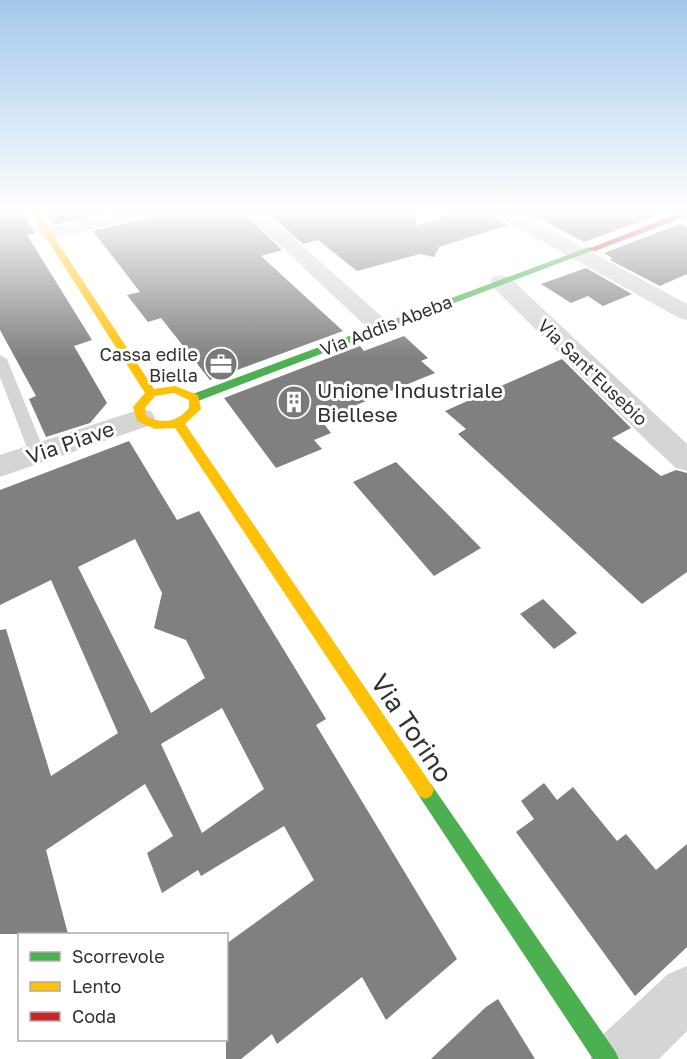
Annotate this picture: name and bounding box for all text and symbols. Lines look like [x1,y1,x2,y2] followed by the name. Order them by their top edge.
[317,290,455,360] street label: Via Addis Abeba
[534,314,652,430] street label: Via Sant'Eusebio
[99,343,198,386] place label: Cassa edile Biella
[203,346,239,382] office icon: Cassa edile Biella
[317,377,503,427] place label: Unione Industriale Biellese
[276,384,312,420] building icon: Unione Industriale Biellese
[23,415,117,469] street label: Via Piave
[365,668,459,788] street label: Via Torino
[18,933,228,1041] legend
[72,945,165,967] text: Scorrevole
[72,975,121,997] text: Lento
[72,1005,116,1027] text: Coda

